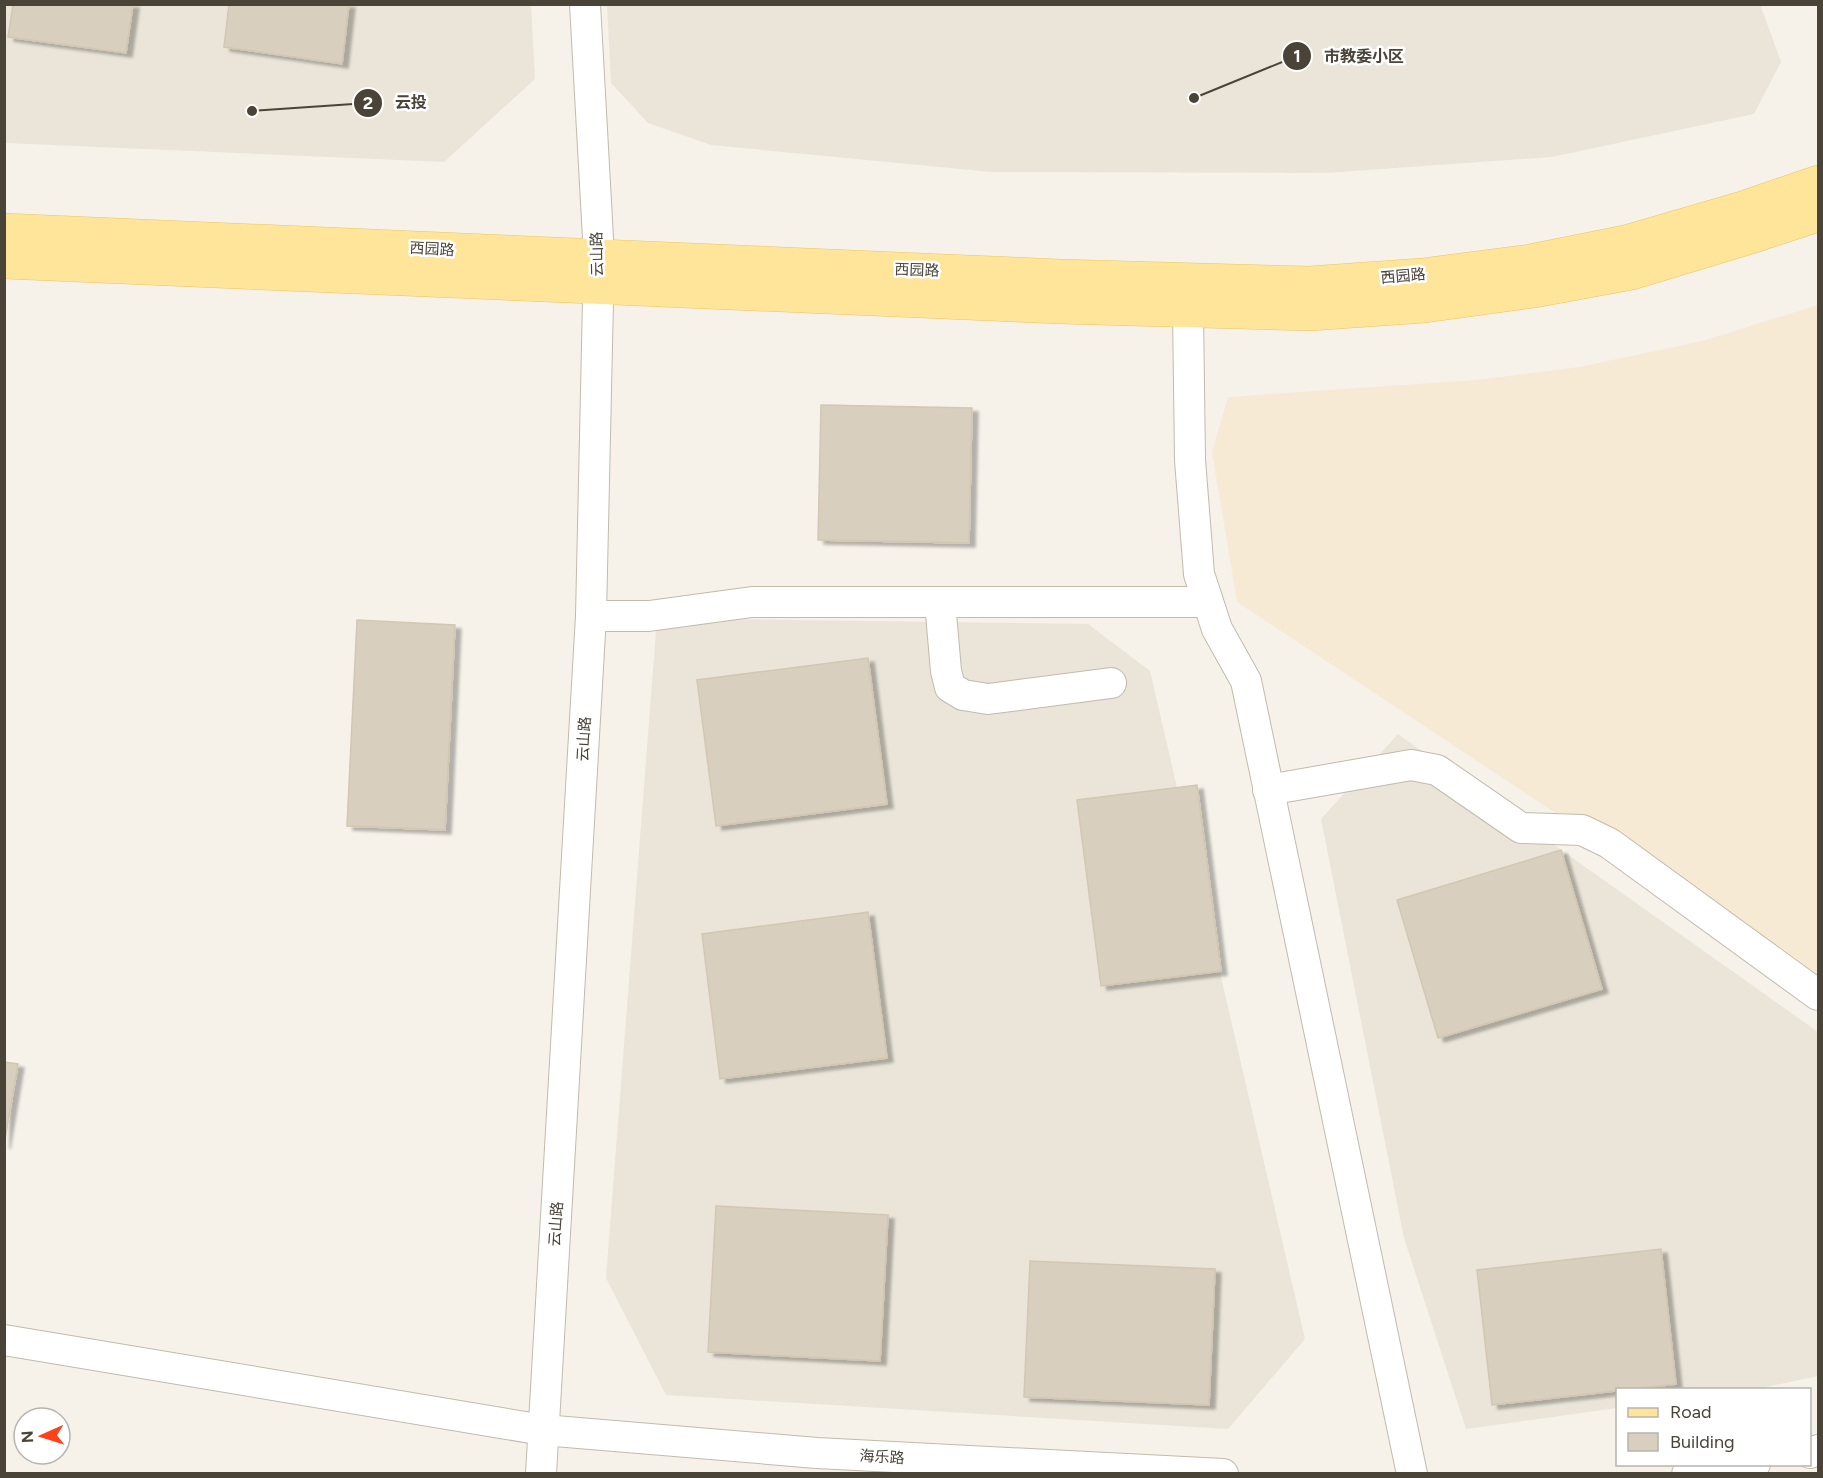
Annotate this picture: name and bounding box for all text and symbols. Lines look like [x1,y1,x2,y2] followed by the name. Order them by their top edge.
[1282,39,1416,73] callout: 市教委小区
[1293,45,1301,67] text: 1
[1324,47,1404,66] text: 市教委小区
[353,86,439,120] callout: 云投
[363,92,373,114] text: 2
[395,93,427,112] text: 云投
[588,231,606,277] street label: 云山路
[409,239,455,259] street label: 西园路
[894,260,940,280] street label: 西园路
[1380,265,1426,287] street label: 西园路
[574,716,594,762] street label: 云山路
[545,1201,567,1247] street label: 云山路
[1616,1388,1811,1466] legend
[1670,1401,1711,1423] text: Road
[12,1406,72,1466] north arrow
[18,1430,37,1443] text: N
[1670,1431,1735,1453] text: Building
[859,1447,905,1467] street label: 海乐路

